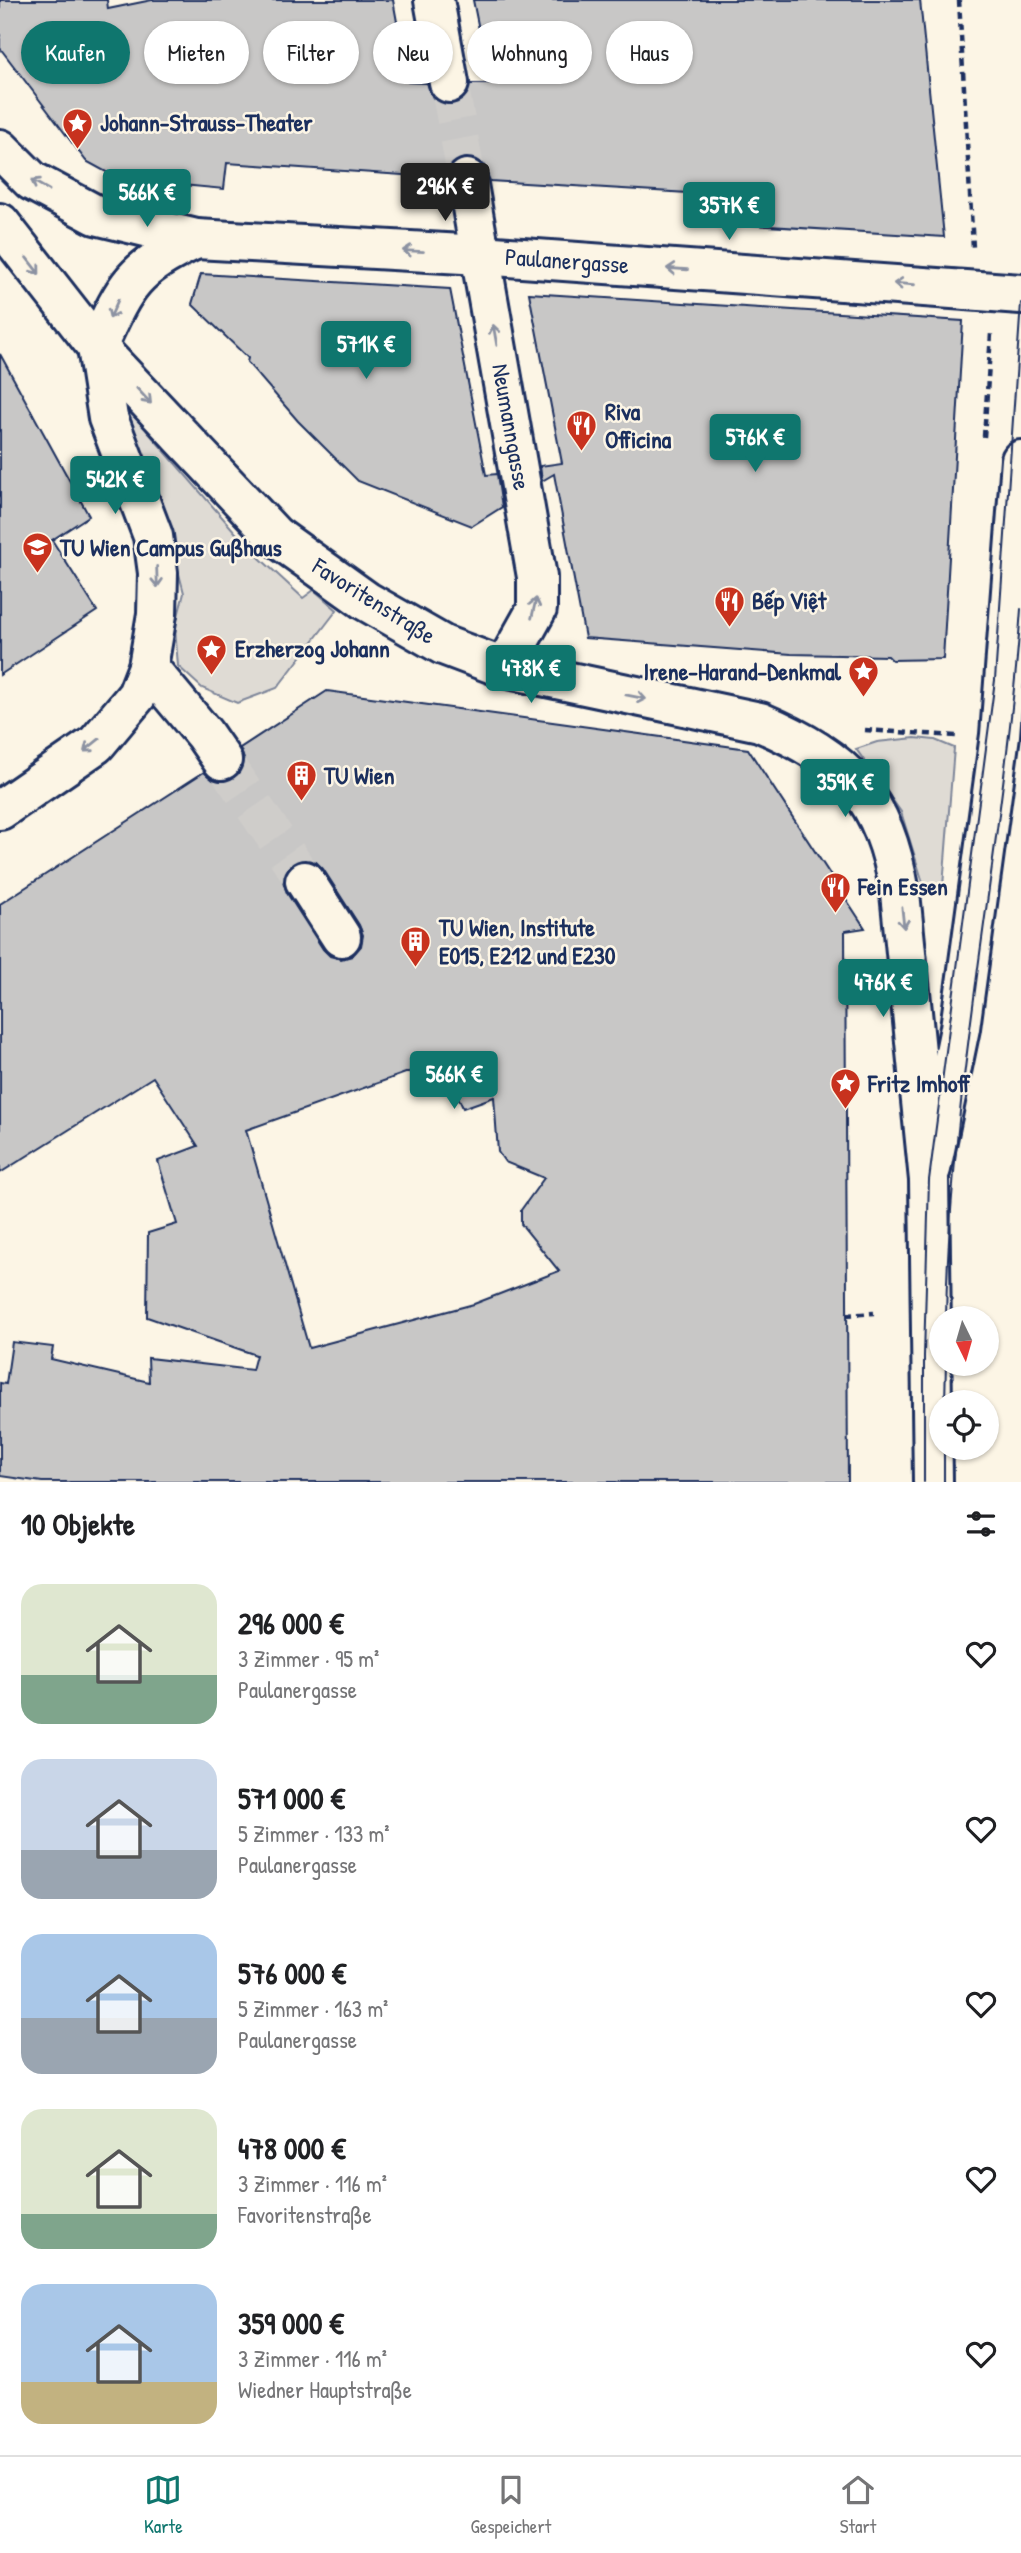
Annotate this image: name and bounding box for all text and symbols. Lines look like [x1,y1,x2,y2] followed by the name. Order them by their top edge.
[21,21,130,84] chip: Kaufen
[144,21,249,84] chip: Mieten
[263,21,359,84] chip: Filter
[373,21,453,84] chip: Neu
[467,21,592,84] chip: Wohnung
[606,21,693,84] chip: Haus
[60,106,94,150] place icon: Johann-Strauss-Theater
[100,106,313,138] place label: Johann-Strauss-Theater
[388,164,502,223] pin: 296K €
[90,170,204,229] pin: 566K €
[417,170,473,201] text: 296K €
[119,176,175,207] text: 566K €
[30,178,51,191] one-way arrow
[672,182,786,242] pin: 357K €
[699,189,759,220] text: 357K €
[504,240,631,280] street label: Paulanergasse
[403,244,425,257] one-way arrow
[26,256,41,274] one-way arrow
[666,262,689,275] one-way arrow
[893,278,916,291] one-way arrow
[107,297,120,319] one-way arrow
[309,322,423,381] pin: 571K €
[488,324,501,347] one-way arrow
[337,328,395,359] text: 571K €
[485,361,539,493] street label: Neumanngasse
[135,387,152,405] one-way arrow
[605,395,672,455] place label: Riva Officina
[565,409,599,453] restaurant icon: Riva Officina
[698,414,812,474] pin: 576K €
[726,421,784,452] text: 576K €
[58,456,172,516] pin: 542K €
[86,463,144,494] text: 542K €
[20,531,54,575] school or university icon: TU Wien Campus Gußhaus
[59,531,282,564] place label: TU Wien Campus Gußhaus
[306,549,442,651] street label: Favoritenstraße
[150,565,164,588] one-way arrow
[712,584,746,628] restaurant icon: Bếp Việt
[752,584,827,617] place label: Bếp Việt
[528,597,541,619] one-way arrow
[195,632,229,676] place icon: Erzherzog Johann
[235,632,390,665] place label: Erzherzog Johann
[474,646,588,705] pin: 478K €
[502,652,560,683] text: 478K €
[643,655,842,687] place label: Irene-Harand-Denkmal
[847,655,881,699] place icon: Irene-Harand-Denkmal
[624,691,647,704] one-way arrow
[84,738,102,753] one-way arrow
[284,759,318,803] building icon: TU Wien
[323,759,395,791] place label: TU Wien
[788,760,902,819] pin: 359K €
[817,766,873,797] text: 359K €
[818,870,852,914] restaurant icon: Fein Essen
[857,870,948,902] place label: Fein Essen
[897,906,910,929] one-way arrow
[438,911,616,971] place label: TU Wien, Institute E015, E212 und E230
[399,925,433,969] building icon: TU Wien, Institute E015, E212 und E230
[826,960,940,1019] pin: 476K €
[854,966,912,997] text: 476K €
[397,1052,511,1111] pin: 566K €
[426,1058,482,1089] text: 566K €
[828,1067,862,1111] place icon: Fritz Imhoff
[867,1067,970,1099] place label: Fritz Imhoff
[929,1306,999,1376] north arrow
[929,1306,999,1460] map controls
[929,1390,999,1460] button: locate
[21,1504,135,1544] text: 10 Objekte
[962,1505,1000,1543] icon: filters
[238,1603,344,1643] text: 296 000 €
[77,1612,161,1696] icon: home
[962,1635,1000,1673] icon: heart
[238,1643,379,1674] text: 3 Zimmer · 95 m²
[238,1674,357,1705] text: Paulanergasse
[238,1778,345,1818] text: 571 000 €
[77,1787,161,1871] icon: home
[962,1810,1000,1848] icon: heart
[238,1818,389,1849] text: 5 Zimmer · 133 m²
[238,1849,357,1880] text: Paulanergasse
[238,1953,346,1993] text: 576 000 €
[77,1962,161,2046] icon: home
[962,1985,1000,2023] icon: heart
[238,1993,388,2024] text: 5 Zimmer · 163 m²
[238,2024,357,2055] text: Paulanergasse
[238,2128,346,2168] text: 478 000 €
[77,2137,161,2221] icon: home
[962,2160,1000,2198] icon: heart
[238,2168,387,2199] text: 3 Zimmer · 116 m²
[238,2199,372,2230] text: Favoritenstraße
[238,2303,344,2343] text: 359 000 €
[77,2312,161,2396] icon: home
[962,2335,1000,2373] icon: heart
[238,2343,387,2374] text: 3 Zimmer · 116 m²
[238,2374,412,2405] text: Wiedner Hauptstraße
[144,2471,183,2539] tab: Karte
[471,2471,551,2539] tab: Gespeichert
[839,2471,877,2539] tab: Start

